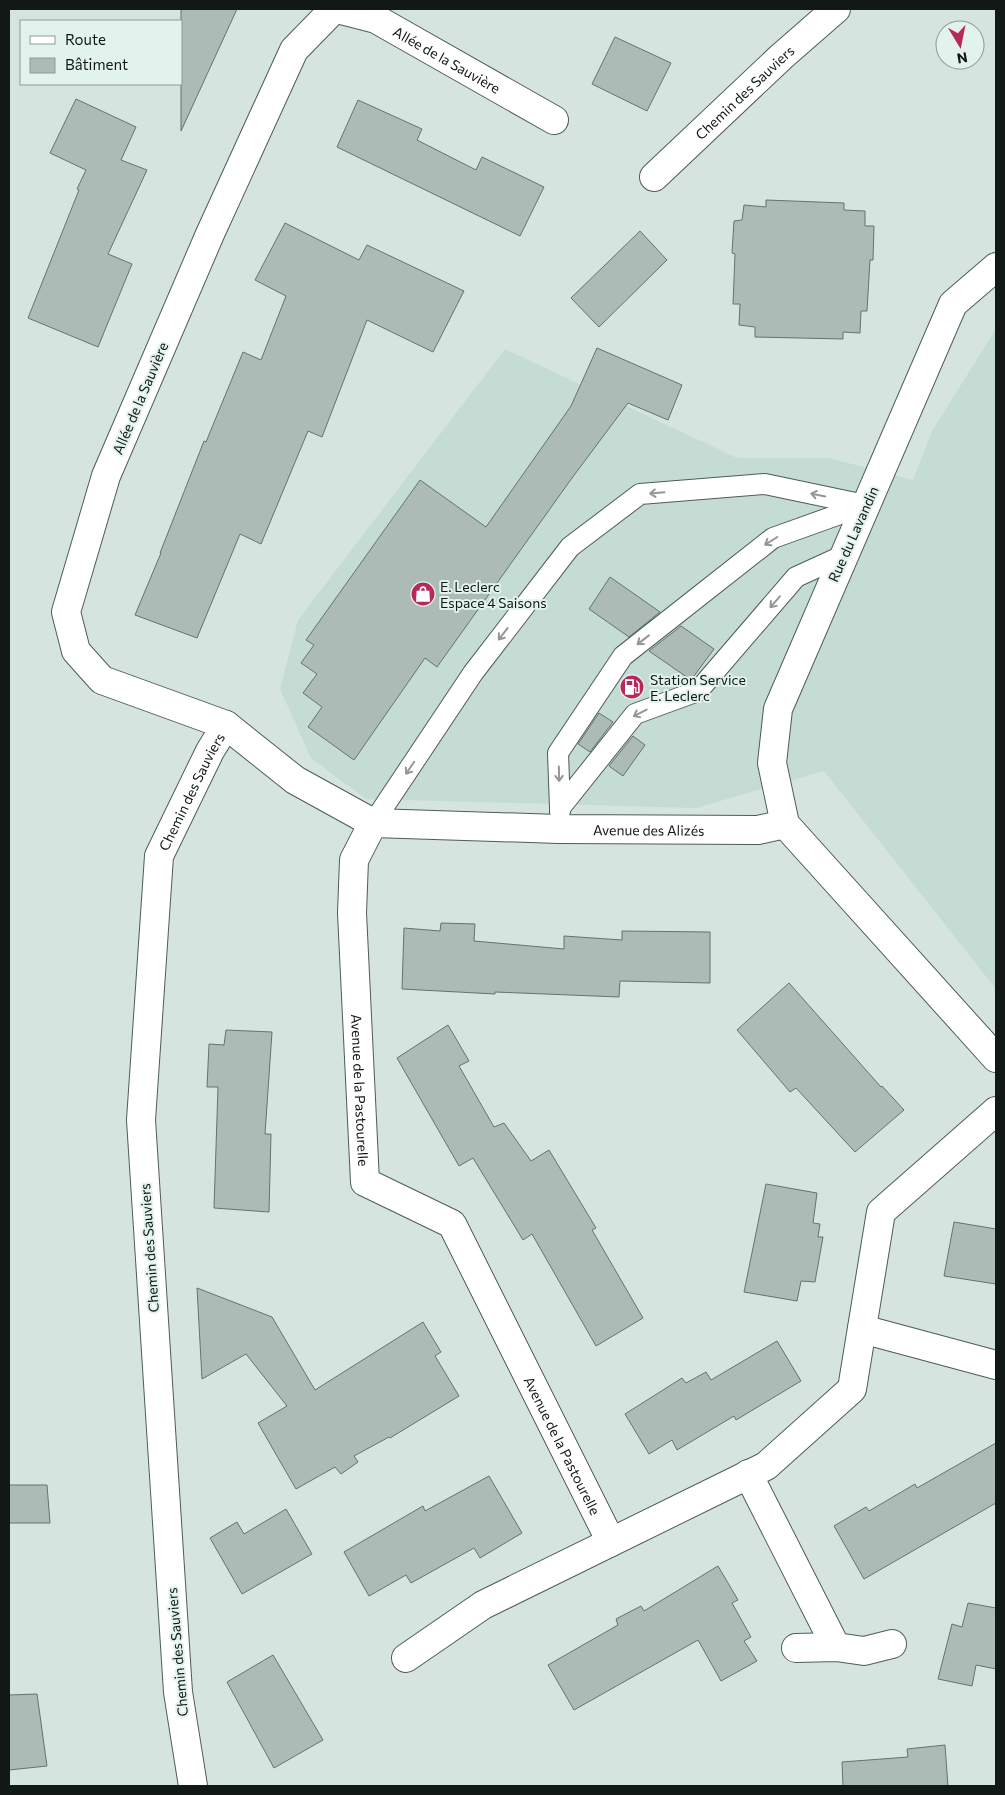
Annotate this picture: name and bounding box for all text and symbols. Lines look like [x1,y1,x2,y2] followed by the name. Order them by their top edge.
[20,20,182,85] legend
[935,20,985,70] north arrow
[391,22,504,96] street label: Allée de la Sauvière
[65,30,106,48] text: Route
[691,41,797,142] street label: Chemin des Sauviers
[956,49,969,68] text: N
[65,55,128,73] text: Bâtiment
[109,339,171,457] street label: Allée de la Sauvière
[824,483,882,585] street label: Rue du Lavandin
[649,488,665,497] one-way arrow
[810,489,826,499] one-way arrow
[764,535,778,546] one-way arrow
[440,578,547,611] place label: E. Leclerc Espace 4 Saisons
[410,581,436,607] shop icon: E. Leclerc Espace 4 Saisons
[769,595,780,608] one-way arrow
[497,627,508,640] one-way arrow
[637,635,650,646] one-way arrow
[650,671,746,704] place label: Station Service E. Leclerc
[619,674,645,700] fuel station icon: Station Service E. Leclerc
[632,708,647,718] one-way arrow
[155,730,228,853] street label: Chemin des Sauviers
[404,760,414,774] one-way arrow
[554,765,564,781] one-way arrow
[593,821,705,838] street label: Avenue des Alizés
[348,1013,373,1167] street label: Avenue de la Pastourelle
[136,1183,162,1313] street label: Chemin des Sauviers
[521,1373,604,1517] street label: Avenue de la Pastourelle
[163,1587,191,1717] street label: Chemin des Sauviers

